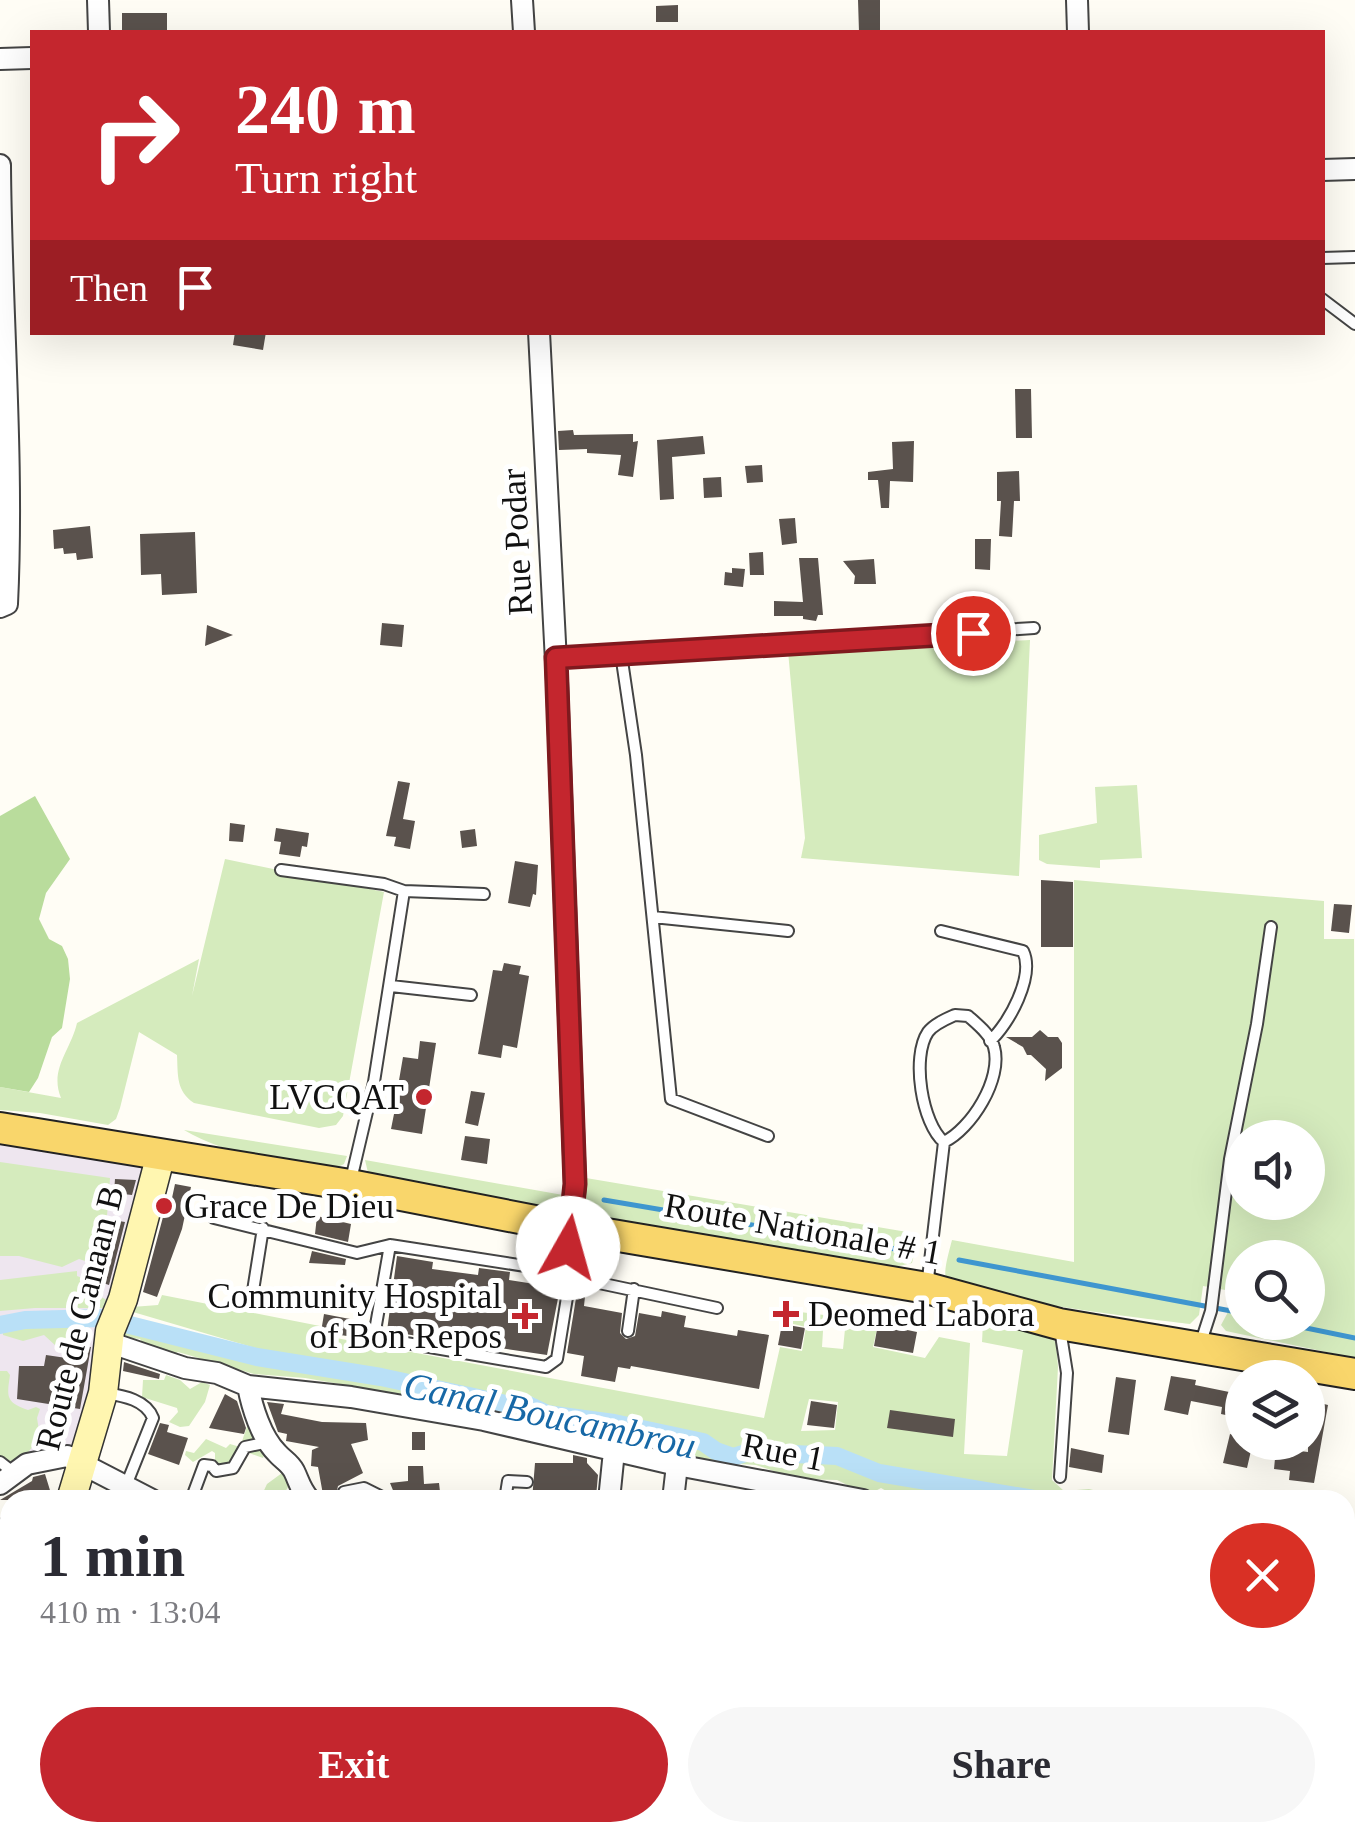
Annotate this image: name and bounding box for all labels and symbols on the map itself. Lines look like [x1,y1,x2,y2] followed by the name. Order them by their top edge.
[494,467,540,616] street label: Rue Podar
[931,591,1016,676] pin
[269,1078,404,1117] place label: LVCQAT
[413,1086,435,1108] marker: LVCQAT
[28,1182,132,1454] street label: Route de Canaan B
[661,1185,945,1273] street label: Route Nationale # 1
[184,1187,394,1226] place label: Grace De Dieu
[153,1195,175,1217] marker: Grace De Dieu
[516,1196,620,1300] position arrow
[207,1277,502,1356] place label: Community Hospital of Bon Repos
[808,1295,1035,1334] place label: Deomed Labora
[773,1301,799,1327] marker: Deomed Labora
[512,1303,538,1329] marker: Community Hospital of Bon Repos
[400,1364,700,1466] water label: Canal Boucambrou
[739,1425,827,1479] street label: Rue 1

